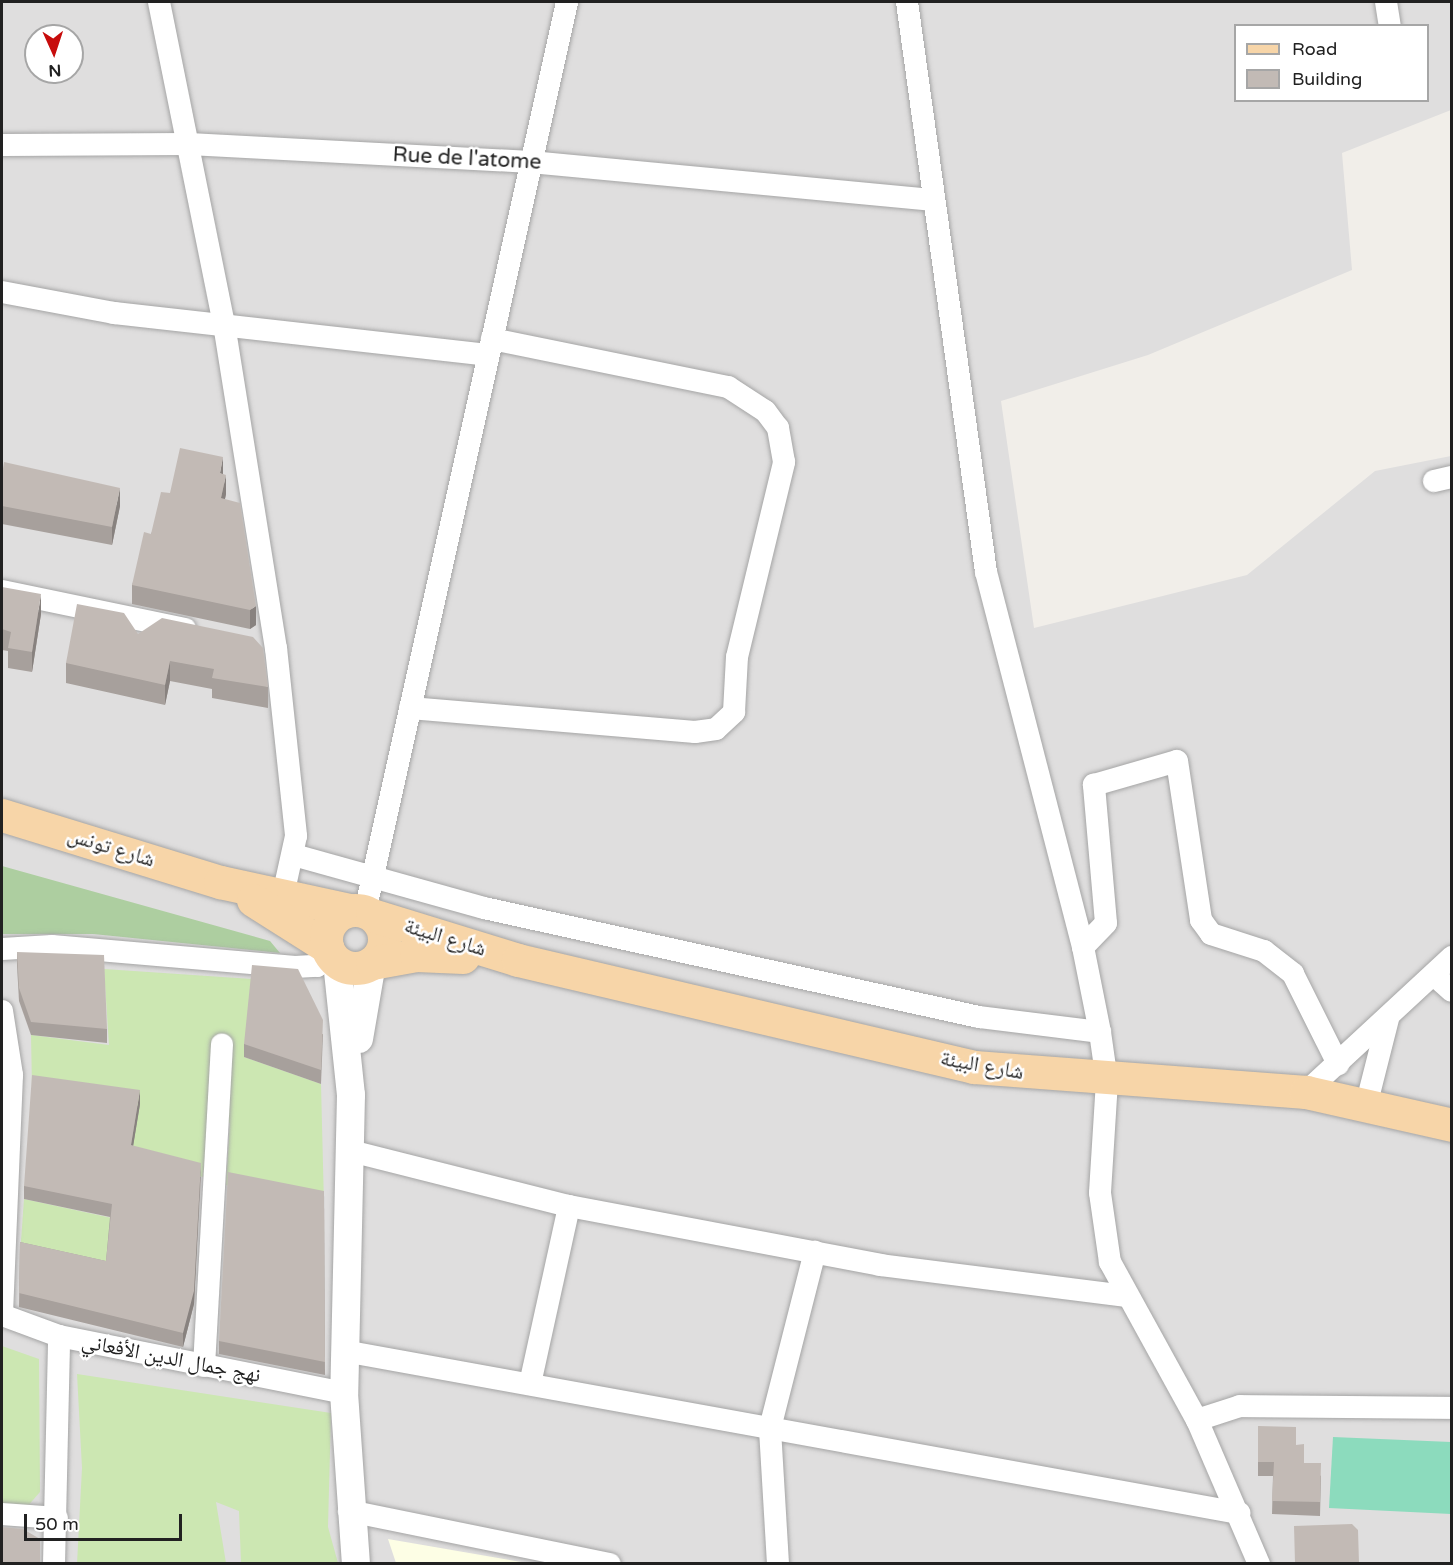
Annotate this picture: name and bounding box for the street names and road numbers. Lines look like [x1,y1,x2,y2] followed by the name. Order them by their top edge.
[392,143,542,175] street label: Rue de l'atome
[65,823,157,873] street label: شارع تونس
[401,914,489,962] street label: شارع البيئة
[938,1046,1026,1086] street label: شارع البيئة
[79,1329,263,1389] street label: نهج جمال الدين الأفعاني

